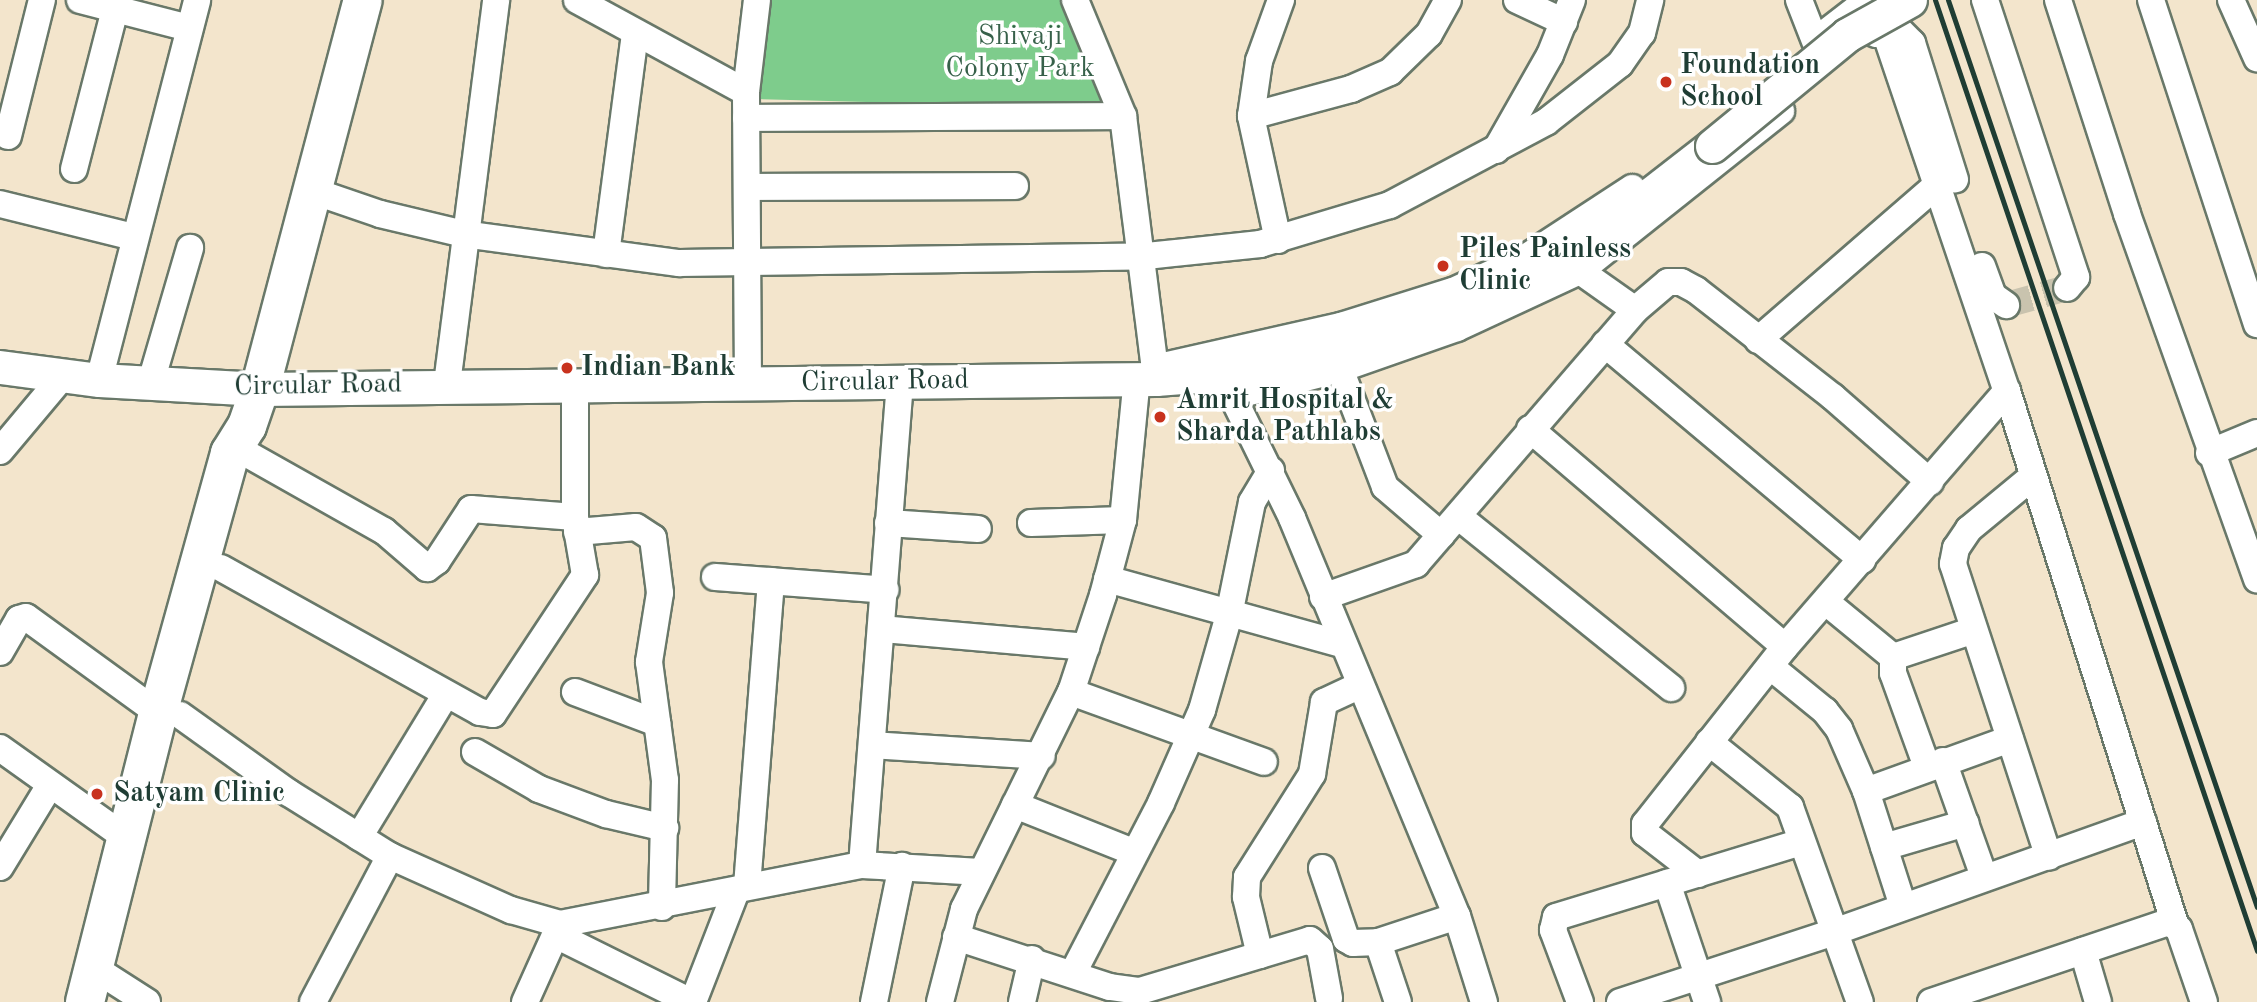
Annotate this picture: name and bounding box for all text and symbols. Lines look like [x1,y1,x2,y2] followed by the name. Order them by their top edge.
[945,20,1095,86] park label: Shivaji Colony Park
[1680,49,1820,115] place label: Foundation School
[1658,74,1674,90] marker: Foundation School
[1459,233,1631,299] place label: Piles Painless Clinic
[1433,256,1453,276] marker: Piles Painless Clinic
[581,351,735,385] place label: Indian Bank
[559,360,575,376] marker: Indian Bank
[801,364,969,400] street label: Circular Road
[234,368,402,404] street label: Circular Road
[1176,384,1394,450] place label: Amrit Hospital & Sharda Pathlabs
[1150,407,1170,427] marker: Amrit Hospital & Sharda Pathlabs
[113,777,285,811] place label: Satyam Clinic
[87,784,107,804] marker: Satyam Clinic

